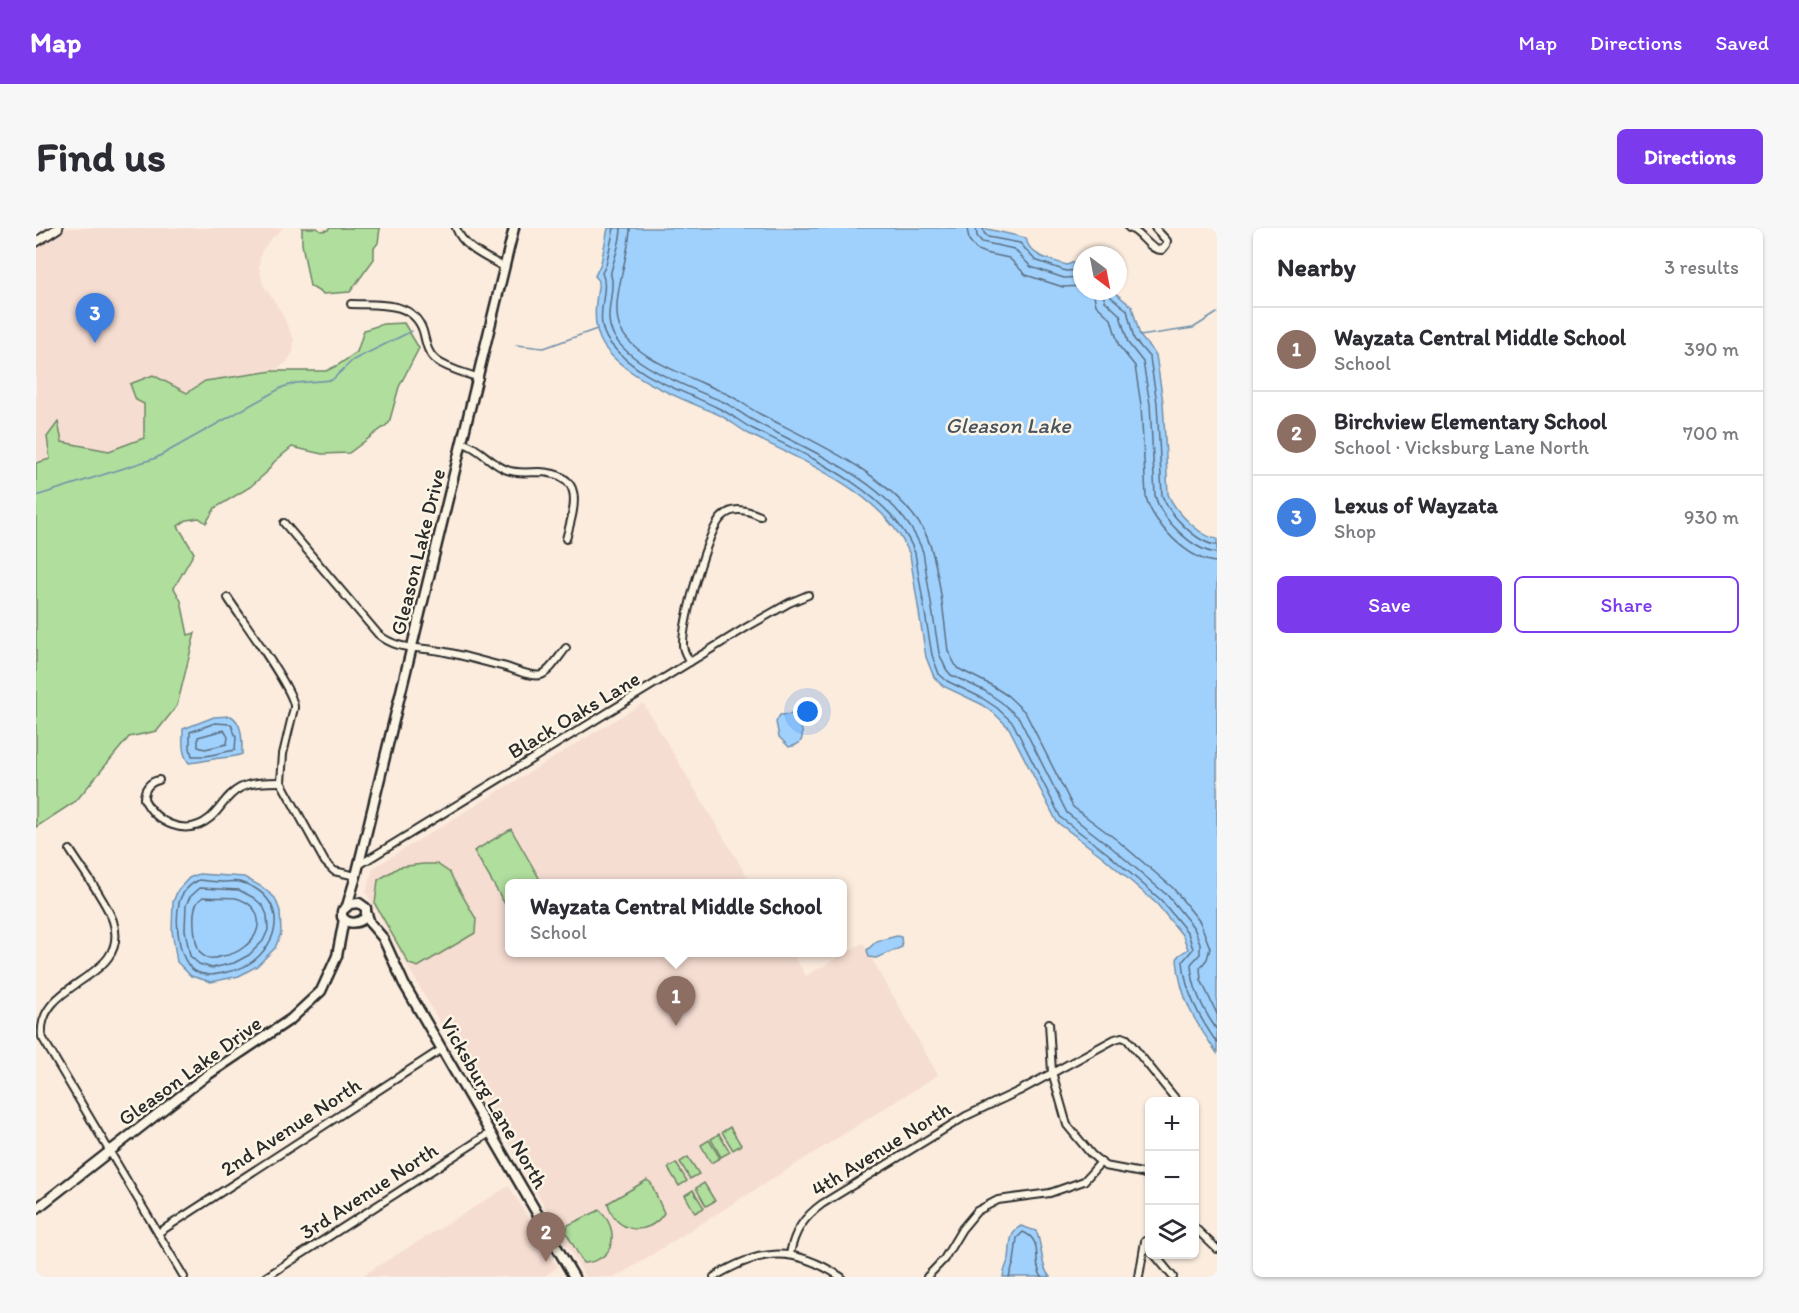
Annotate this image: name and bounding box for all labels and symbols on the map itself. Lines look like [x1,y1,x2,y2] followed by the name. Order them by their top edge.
[1073,246,1127,300] north arrow
[76,294,114,343] pin: 3
[945,412,1072,439] water label: Gleason Lake
[385,466,450,638] street label: Gleason Lake Drive
[503,665,644,764] street label: Black Oaks Lane
[793,697,822,726] your location
[656,976,696,1026] pin: 1
[113,1010,266,1131] street label: Gleason Lake Drive
[435,1013,554,1193] street label: Vicksburg Lane North
[216,1072,366,1181] street label: 2nd Avenue North
[807,1095,956,1201] street label: 4th Avenue North
[295,1136,443,1244] street label: 3rd Avenue North
[526,1212,566,1262] pin: 2

